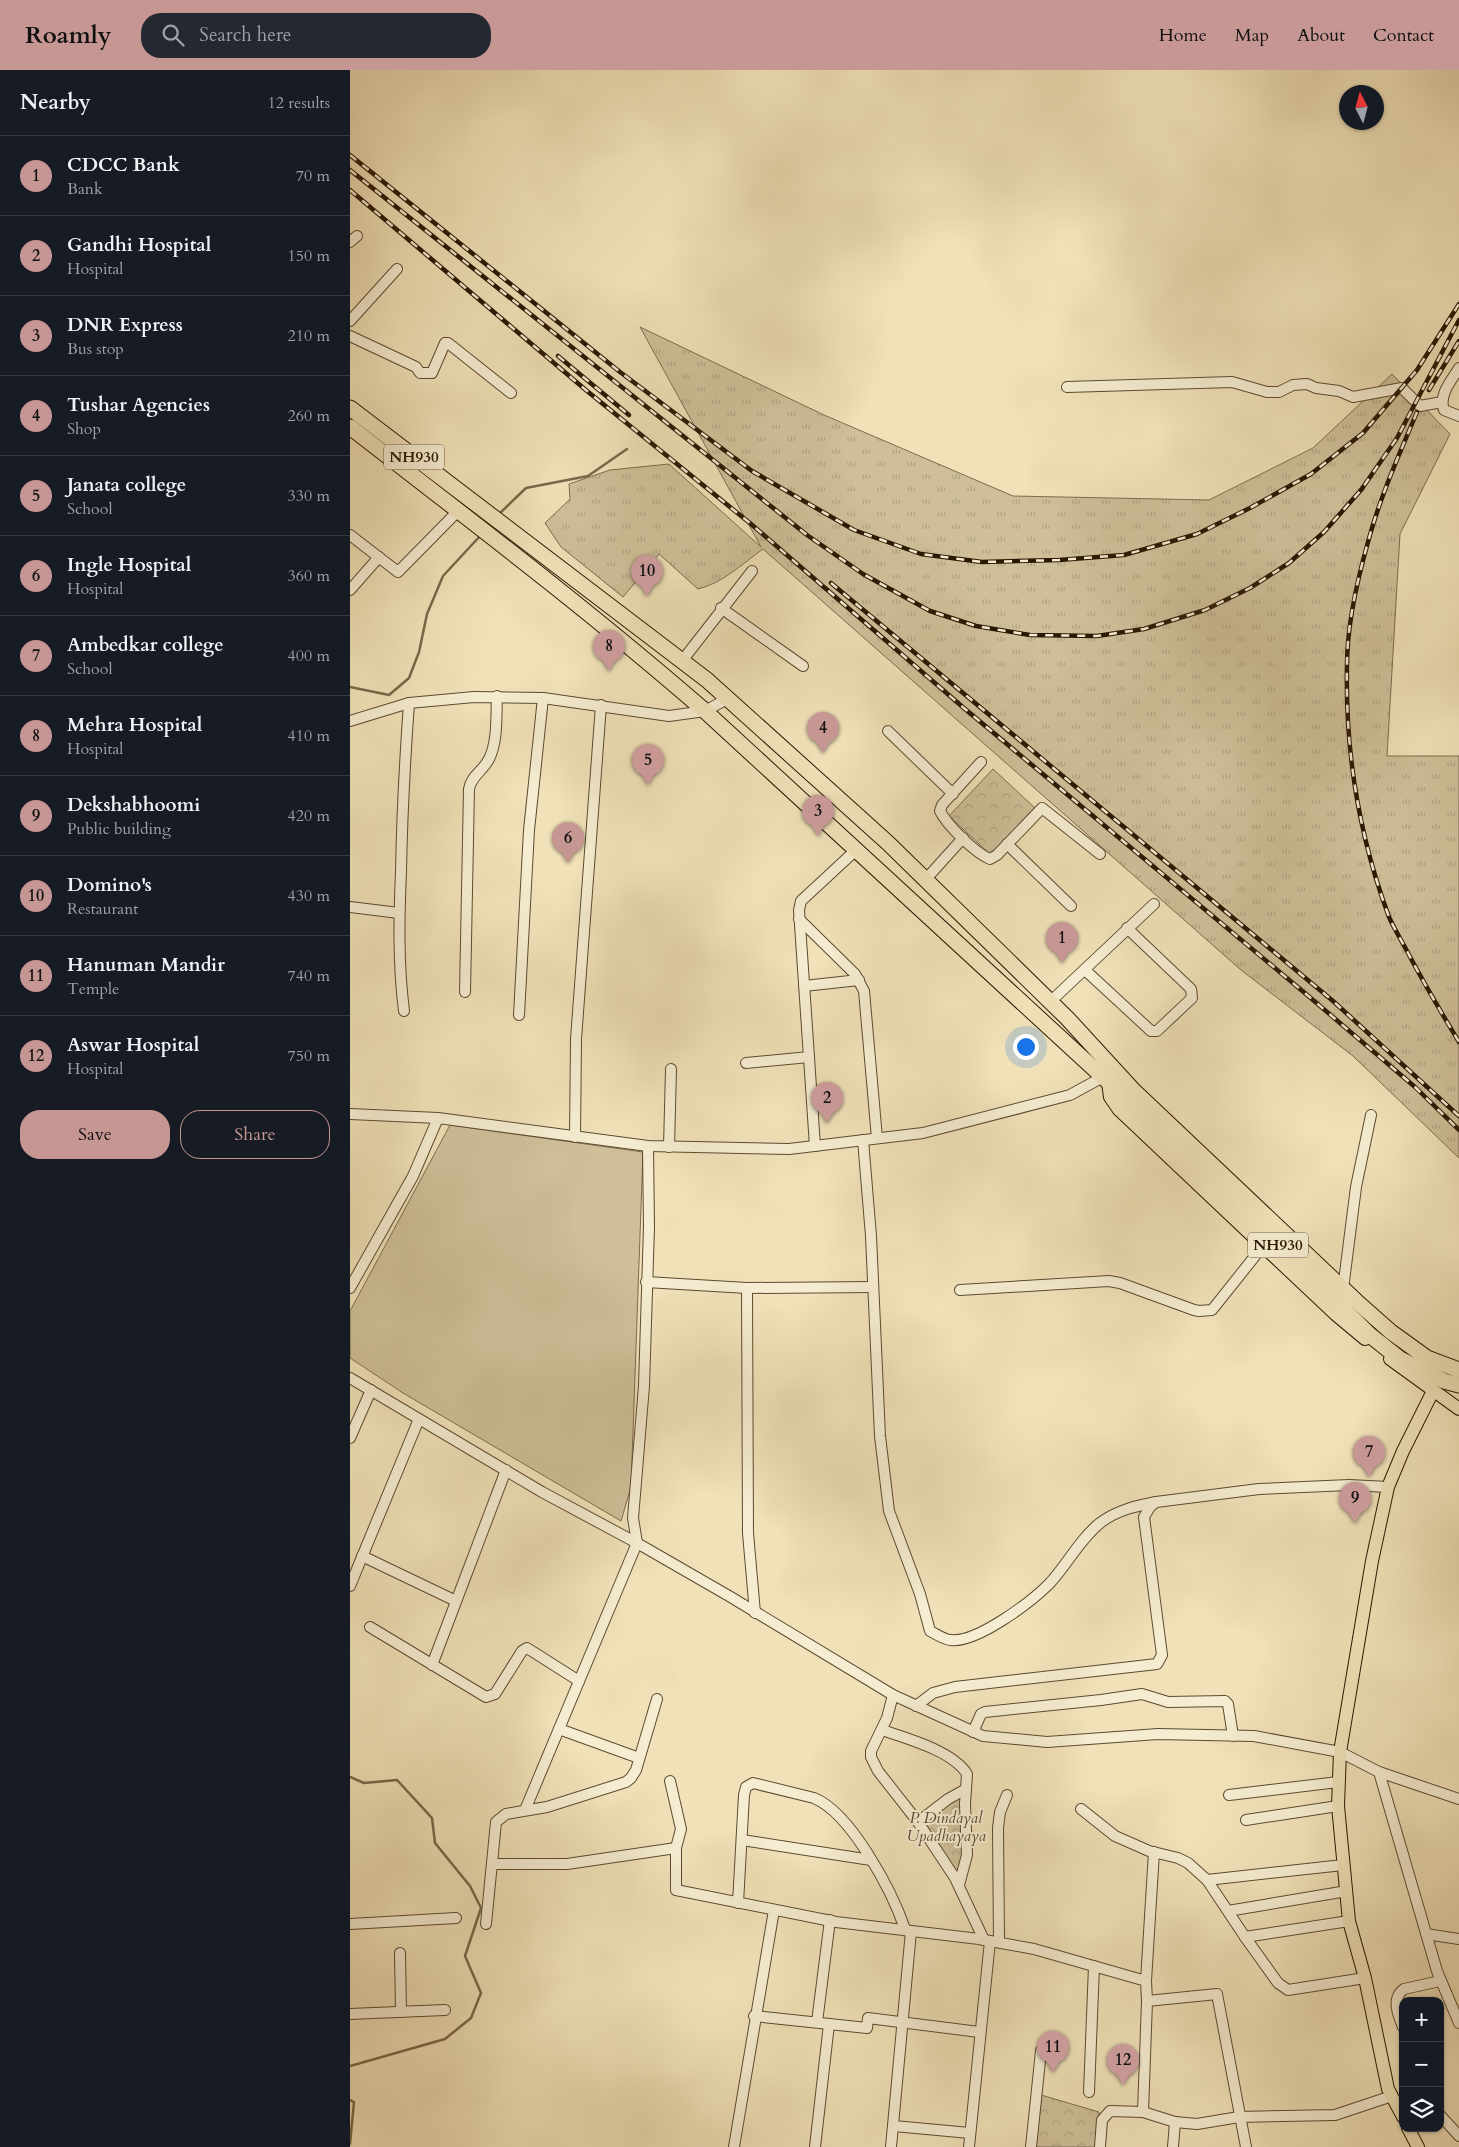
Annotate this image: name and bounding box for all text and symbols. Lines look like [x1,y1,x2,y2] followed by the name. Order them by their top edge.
[141,13,491,58] search box
[25,19,111,52] text: Roamly
[159,21,187,49] icon: search
[199,22,291,48] text: Search here
[1159,23,1207,48] text: Home
[1235,23,1269,48] text: Map
[1297,23,1345,48] text: About
[1373,23,1434,48] text: Contact
[1339,85,1384,130] north arrow
[20,88,91,117] text: Nearby
[268,92,330,114] text: 12 results
[67,152,180,178] text: CDCC Bank
[32,165,40,187] text: 1
[296,165,330,187] text: 70 m
[67,178,102,200] text: Bank
[67,232,211,258] text: Gandhi Hospital
[32,245,40,267] text: 2
[288,245,330,267] text: 150 m
[67,258,123,280] text: Hospital
[67,312,183,338] text: DNR Express
[32,325,40,347] text: 3
[288,325,330,347] text: 210 m
[67,338,124,360] text: Bus stop
[67,392,210,418] text: Tushar Agencies
[32,405,40,427] text: 4
[288,405,330,427] text: 260 m
[67,418,101,440] text: Shop
[384,444,444,470] road number: NH930
[67,472,186,498] text: Janata college
[32,485,40,507] text: 5
[288,485,330,507] text: 330 m
[67,498,112,520] text: School
[67,552,191,578] text: Ingle Hospital
[631,555,663,596] pin: 10
[32,565,40,587] text: 6
[288,565,330,587] text: 360 m
[67,578,123,600] text: Hospital
[593,630,625,671] pin: 8
[67,632,224,658] text: Ambedkar college
[32,645,40,667] text: 7
[288,645,330,667] text: 400 m
[67,658,112,680] text: School
[67,712,202,738] text: Mehra Hospital
[807,712,839,753] pin: 4
[32,725,40,747] text: 8
[288,725,330,747] text: 410 m
[67,738,123,760] text: Hospital
[632,744,664,785] pin: 5
[67,792,200,818] text: Dekshabhoomi
[802,795,834,836] pin: 3
[32,805,40,827] text: 9
[288,805,330,827] text: 420 m
[67,818,171,840] text: Public building
[552,822,584,863] pin: 6
[67,872,152,898] text: Domino's
[28,885,44,907] text: 10
[288,885,330,907] text: 430 m
[67,898,138,920] text: Restaurant
[1046,922,1078,963] pin: 1
[67,952,225,978] text: Hanuman Mandir
[28,965,44,987] text: 11
[288,965,330,987] text: 740 m
[67,978,119,1000] text: Temple
[67,1032,199,1058] text: Aswar Hospital
[1013,1034,1039,1060] your location
[28,1045,44,1067] text: 12
[288,1045,330,1067] text: 750 m
[67,1058,123,1080] text: Hospital
[811,1082,843,1123] pin: 2
[20,1110,170,1159] button: Save
[180,1110,330,1159] button: Share
[1248,1232,1308,1258] road number: NH930
[1353,1436,1385,1477] pin: 7
[1339,1482,1371,1523] pin: 9
[906,1807,986,1847] park label: P. Dindayal Upadhayaya
[1399,1997,1444,2132] map controls
[1399,1997,1444,2042] button: +
[1037,2031,1069,2072] pin: 11
[1399,2042,1444,2087] button: −
[1107,2044,1139,2085] pin: 12
[1399,2087,1444,2132] button: layers

